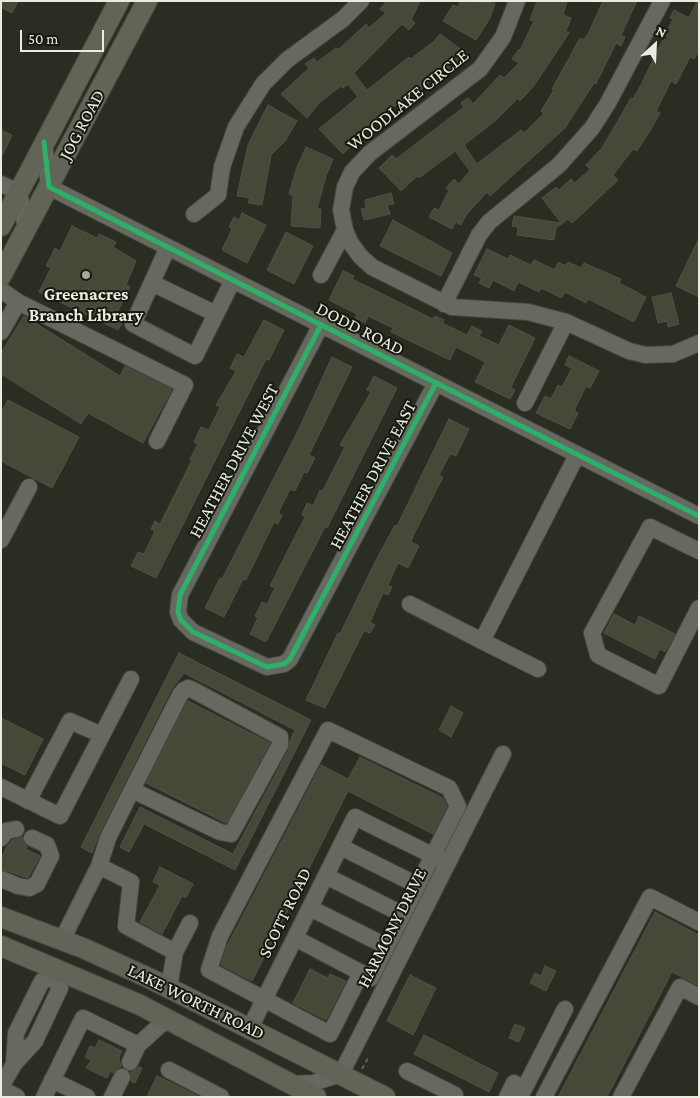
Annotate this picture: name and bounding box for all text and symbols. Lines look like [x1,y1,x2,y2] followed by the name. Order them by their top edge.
[22,20,106,52] scale bar
[630,20,680,70] north arrow
[654,22,669,41] text: N
[28,31,58,47] text: 50 m
[343,44,473,156] street label: WOODLAKE CIRCLE
[55,86,109,164] street label: JOG ROAD
[80,269,92,281] marker: Greenacres Branch Library
[29,283,143,326] place label: Greenacres Branch Library
[313,298,407,360] street label: DODD ROAD
[184,380,284,542] street label: HEATHER DRIVE WEST
[325,397,421,553] street label: HEATHER DRIVE EAST
[254,864,316,962] street label: SCOTT ROAD
[353,865,431,991] street label: HARMONY DRIVE
[124,960,268,1044] street label: LAKE WORTH ROAD

